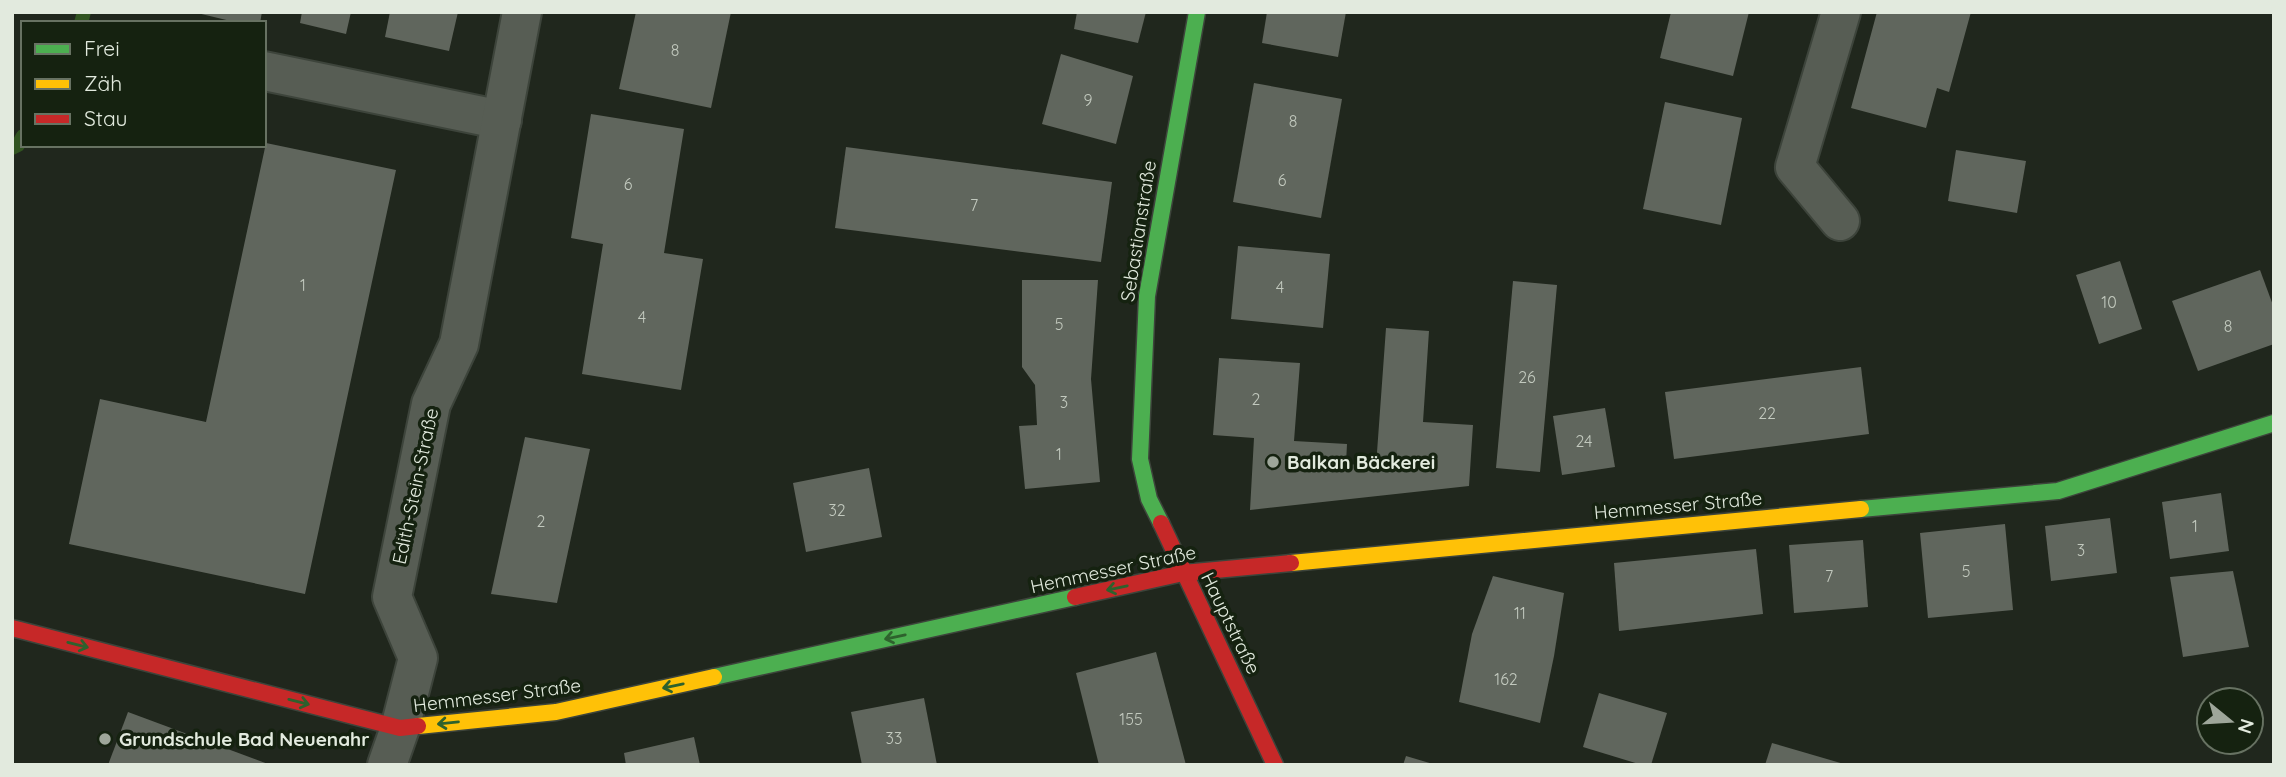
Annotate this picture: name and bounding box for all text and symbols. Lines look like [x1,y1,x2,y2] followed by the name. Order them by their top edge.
[21,21,266,147] legend
[84,35,120,61] text: Frei
[671,40,679,60] house number: 8
[84,70,122,96] text: Zäh
[1084,90,1093,110] house number: 9
[84,105,127,131] text: Stau
[1289,111,1297,131] house number: 8
[1115,159,1161,303] street label: Sebastianstraße
[1278,170,1287,190] house number: 6
[624,174,633,194] house number: 6
[970,195,978,215] house number: 7
[300,275,306,295] house number: 1
[1276,277,1284,297] house number: 4
[2101,292,2117,312] house number: 10
[638,307,646,327] house number: 4
[1055,314,1063,334] house number: 5
[2224,316,2232,336] house number: 8
[1518,367,1536,387] house number: 26
[1252,389,1261,409] house number: 2
[1060,392,1068,412] house number: 3
[1758,403,1776,423] house number: 22
[387,406,443,566] street label: Edith-Stein-Straße
[1575,431,1593,451] house number: 24
[1056,444,1062,464] house number: 1
[1287,450,1435,474] place label: Balkan Bäckerei
[1265,454,1281,470] marker: Balkan Bäckerei
[1593,486,1763,524] street label: Hemmesser Straße
[828,500,846,520] house number: 32
[537,511,546,531] house number: 2
[2192,516,2198,536] house number: 1
[1028,540,1198,598] street label: Hemmesser Straße
[2077,540,2085,560] house number: 3
[1962,561,1970,581] house number: 5
[1825,566,1833,586] house number: 7
[1196,568,1266,678] street label: Hauptstraße
[1106,581,1129,595] one-way arrow
[1514,603,1526,623] house number: 11
[884,630,907,644] one-way arrow
[66,639,89,652] one-way arrow
[1494,669,1518,689] house number: 162
[412,673,582,717] street label: Hemmesser Straße
[662,680,685,693] one-way arrow
[2195,686,2265,756] north arrow
[287,696,310,709] one-way arrow
[1119,709,1143,729] house number: 155
[2233,716,2260,737] text: N
[438,717,460,730] one-way arrow
[119,727,369,751] place label: Grundschule Bad Neuenahr
[886,728,902,748] house number: 33
[97,731,113,747] marker: Grundschule Bad Neuenahr

